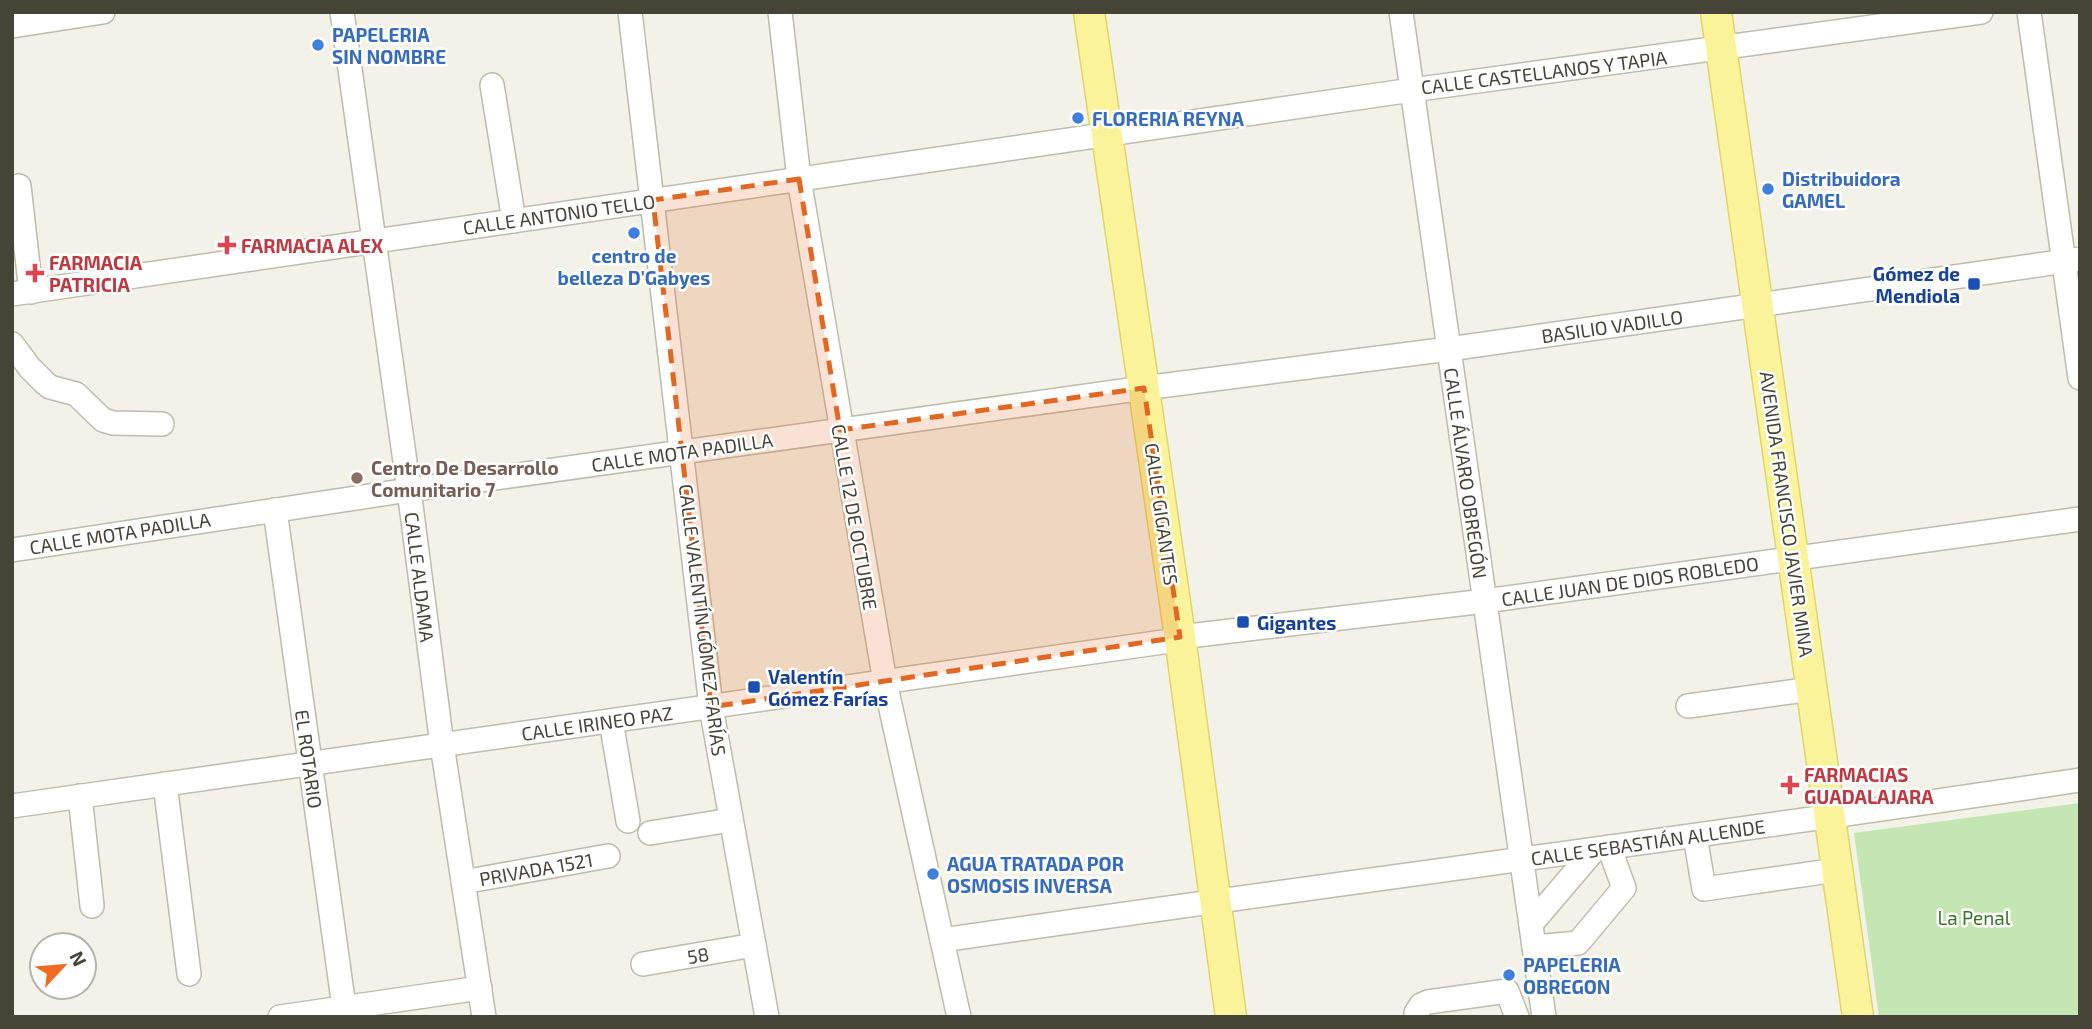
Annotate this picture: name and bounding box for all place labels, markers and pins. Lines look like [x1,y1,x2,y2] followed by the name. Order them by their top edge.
[332,23,446,68] place label: PAPELERIA SIN NOMBRE
[310,37,326,53] marker: PAPELERIA SIN NOMBRE
[1092,107,1244,130] place label: FLORERIA REYNA
[1070,110,1086,126] marker: FLORERIA REYNA
[1782,167,1901,212] place label: Distribuidora GAMEL
[1760,181,1776,197] marker: Distribuidora GAMEL
[626,225,642,241] marker: centro de belleza D'Gabyes
[241,234,384,257] place label: FARMACIA ALEX
[219,237,235,253] marker: FARMACIA ALEX
[558,244,710,290] place label: centro de belleza D'Gabyes
[49,251,143,296] place label: FARMACIA PATRICIA
[1873,262,1960,307] place label: Gómez de Mendiola
[27,265,43,281] marker: FARMACIA PATRICIA
[1966,276,1982,292] marker: Gómez de Mendiola
[371,456,559,501] place label: Centro De Desarrollo Comunitario 7
[349,470,365,486] marker: Centro De Desarrollo Comunitario 7
[1257,611,1336,634] place label: Gigantes
[1235,614,1251,630] marker: Gigantes
[768,665,888,710] place label: Valentín Gómez Farías
[746,679,762,695] marker: Valentín Gómez Farías
[1804,763,1934,808] place label: FARMACIAS GUADALAJARA
[1782,777,1798,793] marker: FARMACIAS GUADALAJARA
[947,852,1124,897] place label: AGUA TRATADA POR OSMOSIS INVERSA
[925,866,941,882] marker: AGUA TRATADA POR OSMOSIS INVERSA
[1523,953,1621,998] place label: PAPELERIA OBREGON
[1501,967,1517,983] marker: PAPELERIA OBREGON

